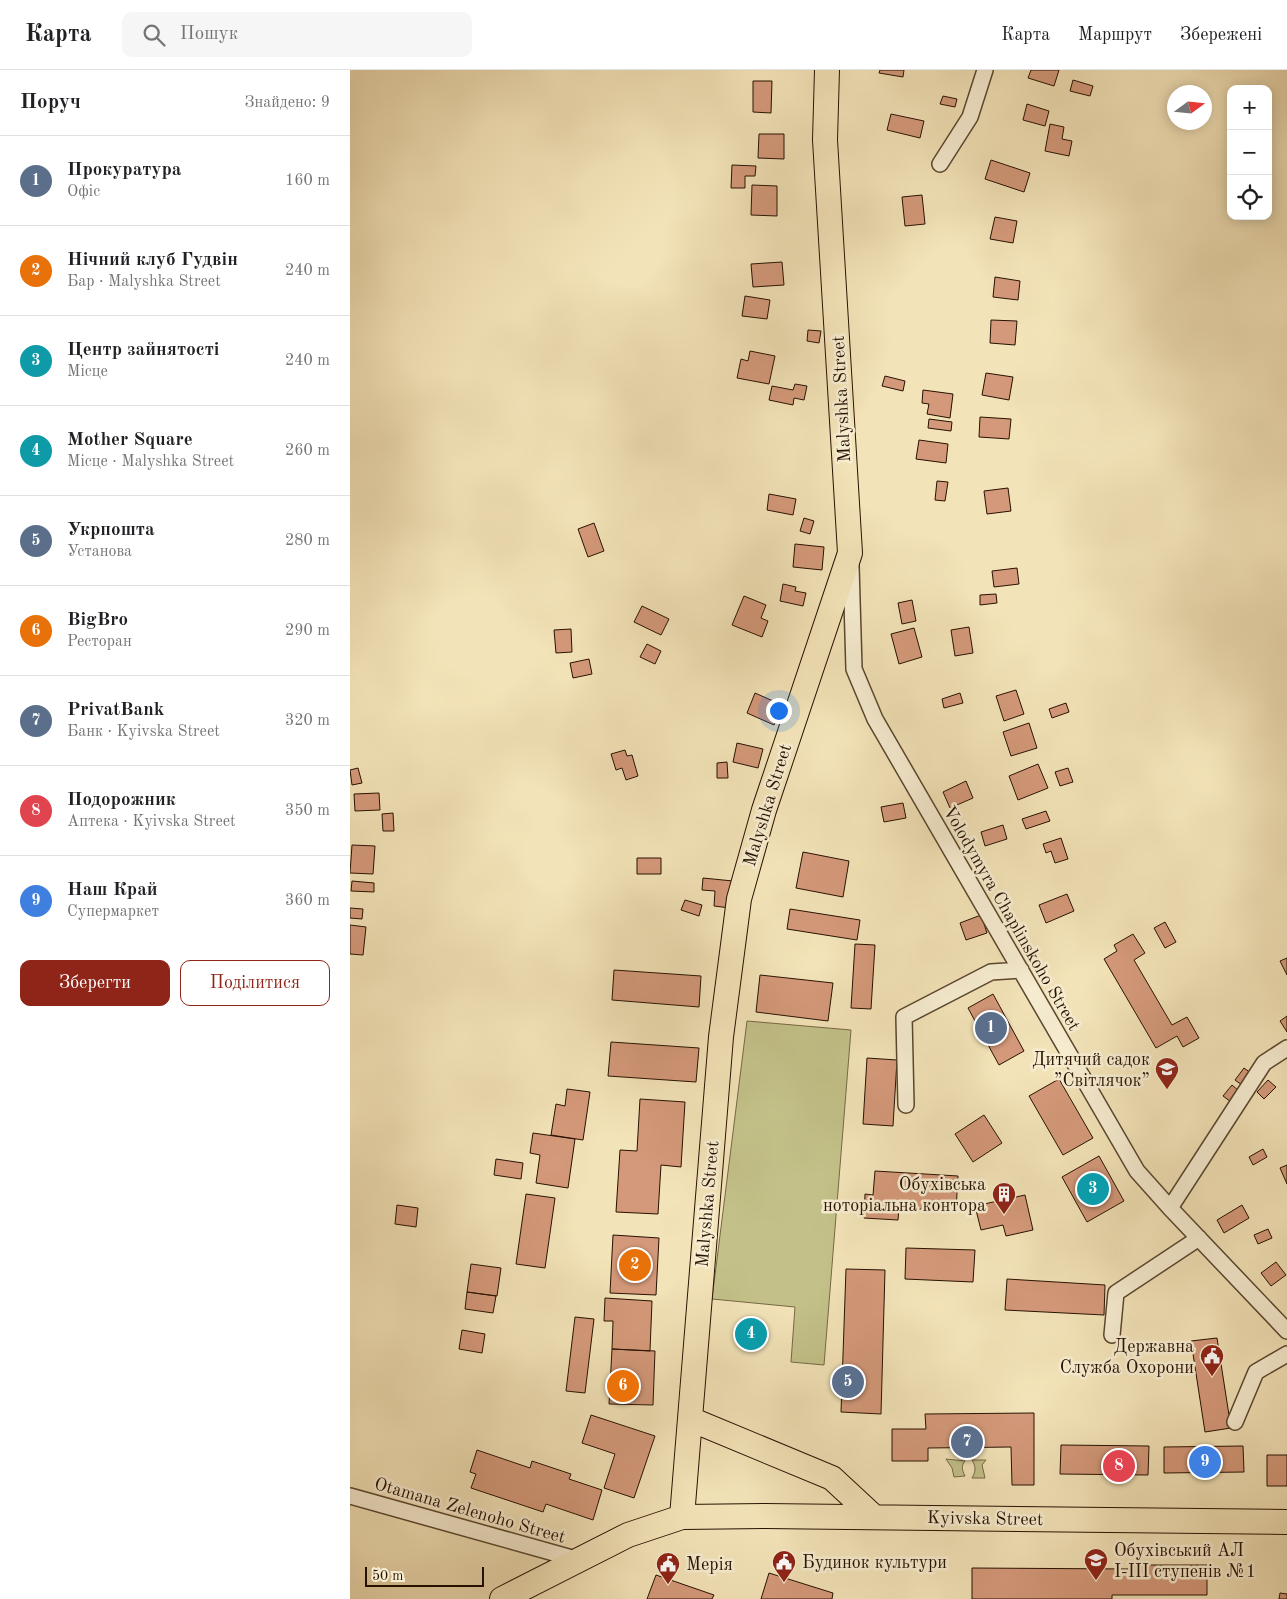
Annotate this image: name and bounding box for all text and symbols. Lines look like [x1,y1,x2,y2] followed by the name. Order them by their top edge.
[122,12,472,57] search box
[140,21,168,49] icon: search
[25,23,92,47] text: Карта
[180,25,238,44] text: Пошук
[1001,26,1050,44] text: Карта
[1078,26,1152,44] text: Маршрут
[1180,26,1262,44] text: Збережені
[1167,85,1212,130] north arrow
[1227,85,1272,220] map controls
[1227,85,1272,130] button: +
[20,92,81,113] text: Поруч
[245,95,330,111] text: Знайдено: 9
[1227,130,1272,175] button: −
[67,161,181,180] text: Прокуратура
[31,173,41,189] text: 1
[285,173,330,189] text: 160 m
[1227,175,1272,220] button: locate
[67,184,100,200] text: Офіс
[67,251,238,270] text: Нічний клуб Гудвін
[31,263,41,279] text: 2
[285,263,330,279] text: 240 m
[67,274,221,290] text: Бар · Malyshka Street
[830,335,854,463] street label: Malyshka Street
[67,341,219,360] text: Центр зайнятості
[31,353,41,369] text: 3
[285,353,330,369] text: 240 m
[67,364,108,380] text: Місце
[67,431,193,450] text: Mother Square
[31,443,41,459] text: 4
[285,443,330,459] text: 260 m
[67,454,234,470] text: Місце · Malyshka Street
[67,521,155,540] text: Укрпошта
[31,533,41,549] text: 5
[285,533,330,549] text: 280 m
[67,544,132,560] text: Установа
[67,611,128,630] text: BigBro
[31,623,41,639] text: 6
[285,623,330,639] text: 290 m
[67,634,132,650] text: Ресторан
[766,698,792,724] your location
[67,701,164,720] text: PrivatBank
[31,713,41,729] text: 7
[285,713,330,729] text: 320 m
[67,724,220,740] text: Банк · Kyivska Street
[741,742,795,869] street label: Malyshka Street
[67,791,176,810] text: Подорожник
[31,803,41,819] text: 8
[285,803,330,819] text: 350 m
[939,803,1083,1034] street label: Volodymyra Chaplinskoho Street
[67,814,236,830] text: Аптека · Kyivska Street
[67,881,158,900] text: Наш Край
[31,893,41,909] text: 9
[285,893,330,909] text: 360 m
[67,904,159,920] text: Супермаркет
[20,960,170,1006] button: Зберегти
[180,960,330,1006] button: Поділитися
[975,1009,1007,1047] pin: 1
[1032,1051,1150,1090] place label: Дитячий садок ”Світлячок”
[1154,1056,1180,1090] school or university icon: Дитячий садок ”Світлячок”
[693,1140,722,1268] street label: Malyshka Street
[1077,1170,1109,1208] pin: 3
[823,1176,986,1215] place label: Обухівська ноторіальна контора
[991,1181,1017,1215] building icon: Обухівська ноторіальна контора
[619,1246,651,1284] pin: 2
[735,1315,767,1353] pin: 4
[1060,1338,1194,1377] place label: Державна Служба Охорони
[1199,1343,1225,1377] public building icon: Державна Служба Охорони
[832,1363,864,1401] pin: 5
[607,1367,639,1405] pin: 6
[951,1423,983,1461] pin: 7
[1189,1443,1221,1481] pin: 9
[1103,1447,1135,1485] pin: 8
[372,1475,567,1547] street label: Otamana Zelenoho Street
[927,1509,1043,1529] street label: Kyivska Street
[1114,1542,1256,1581] place label: Обухівський АЛ І-ІІІ ступенів №1
[1083,1547,1109,1581] school or university icon: Обухівський АЛ І-ІІІ ступенів №1
[771,1549,797,1583] public building icon: Будинок культури
[655,1551,681,1585] public building icon: Мерія
[802,1554,947,1572] place label: Будинок культури
[686,1556,733,1574] place label: Мерія
[365,1564,484,1587] scale bar
[372,1569,403,1583] text: 50 m

